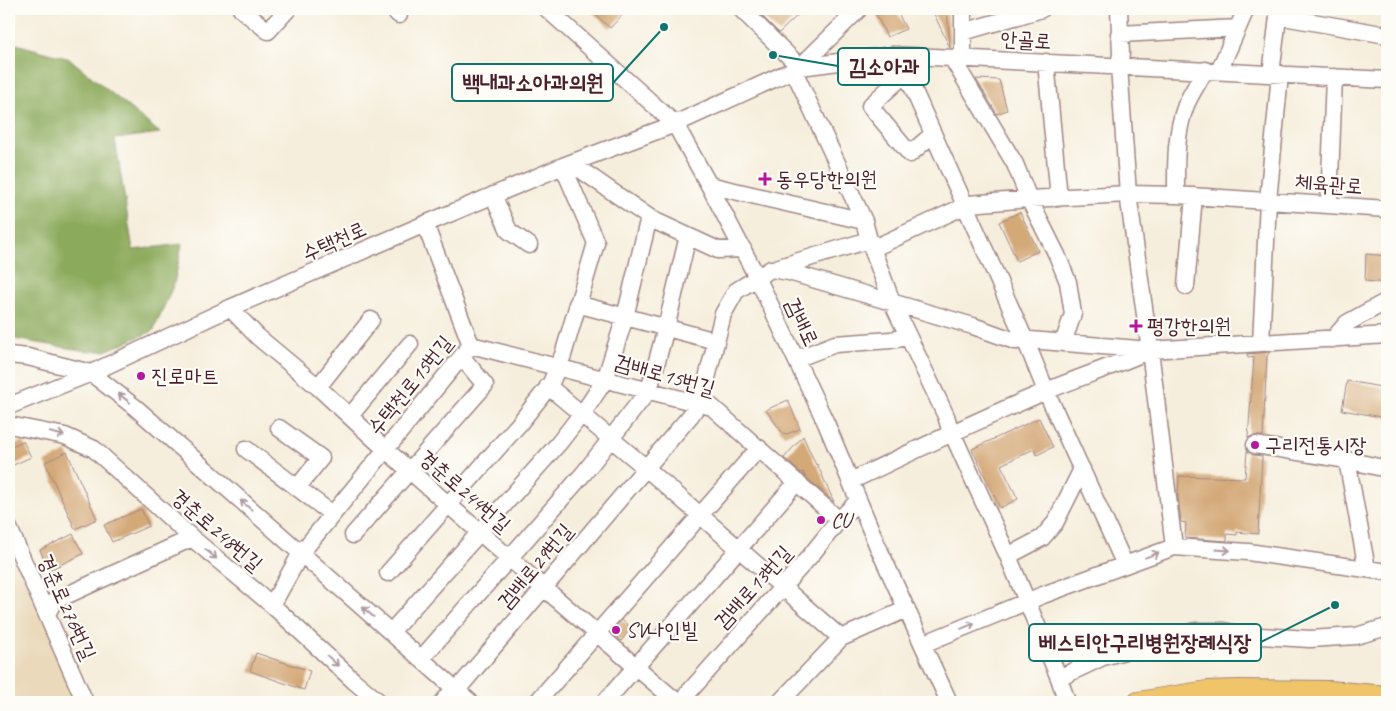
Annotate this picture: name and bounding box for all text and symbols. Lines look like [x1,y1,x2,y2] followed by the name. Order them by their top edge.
[1000,26,1052,54] street label: 안골로
[838,48,929,85] callout: 김소아과
[849,53,920,81] text: 김소아과
[452,64,613,101] callout: 백내과소아과의원
[462,69,604,97] text: 백내과소아과의원
[776,166,877,192] place label: 동우당한의원
[1294,169,1364,199] street label: 체육관로
[758,172,772,186] marker: 동우당한의원
[298,215,370,267] street label: 수택천로
[780,294,824,350] street label: 검배로
[1147,313,1232,339] place label: 평강한의원
[1129,319,1143,333] marker: 평강한의원
[362,330,458,440] street label: 수택천로15번길
[612,348,718,402] street label: 검배로15번길
[151,363,219,389] place label: 진로마트
[135,370,147,382] marker: 진로마트
[117,393,131,403] one-way arrow
[48,430,64,439] one-way arrow
[1265,432,1366,458] place label: 구리전통시장
[1249,439,1261,451] marker: 구리전통시장
[414,444,516,538] street label: 경춘로244번길
[166,483,268,577] street label: 경춘로248번길
[240,499,253,510] one-way arrow
[831,507,855,533] place label: CU
[815,514,827,526] marker: CU
[492,518,578,614] street label: 검배로29번길
[709,540,797,634] street label: 검배로13번길
[1215,545,1231,554] one-way arrow
[204,548,217,559] one-way arrow
[32,550,102,664] street label: 경춘로276번길
[1144,550,1159,559] one-way arrow
[362,606,375,618] one-way arrow
[626,617,698,643] place label: SV나인빌
[960,621,975,630] one-way arrow
[610,624,622,636] marker: SV나인빌
[1029,624,1261,661] callout: 베스티안구리병원장례식장
[1039,629,1252,657] text: 베스티안구리병원장례식장
[326,655,339,667] one-way arrow

